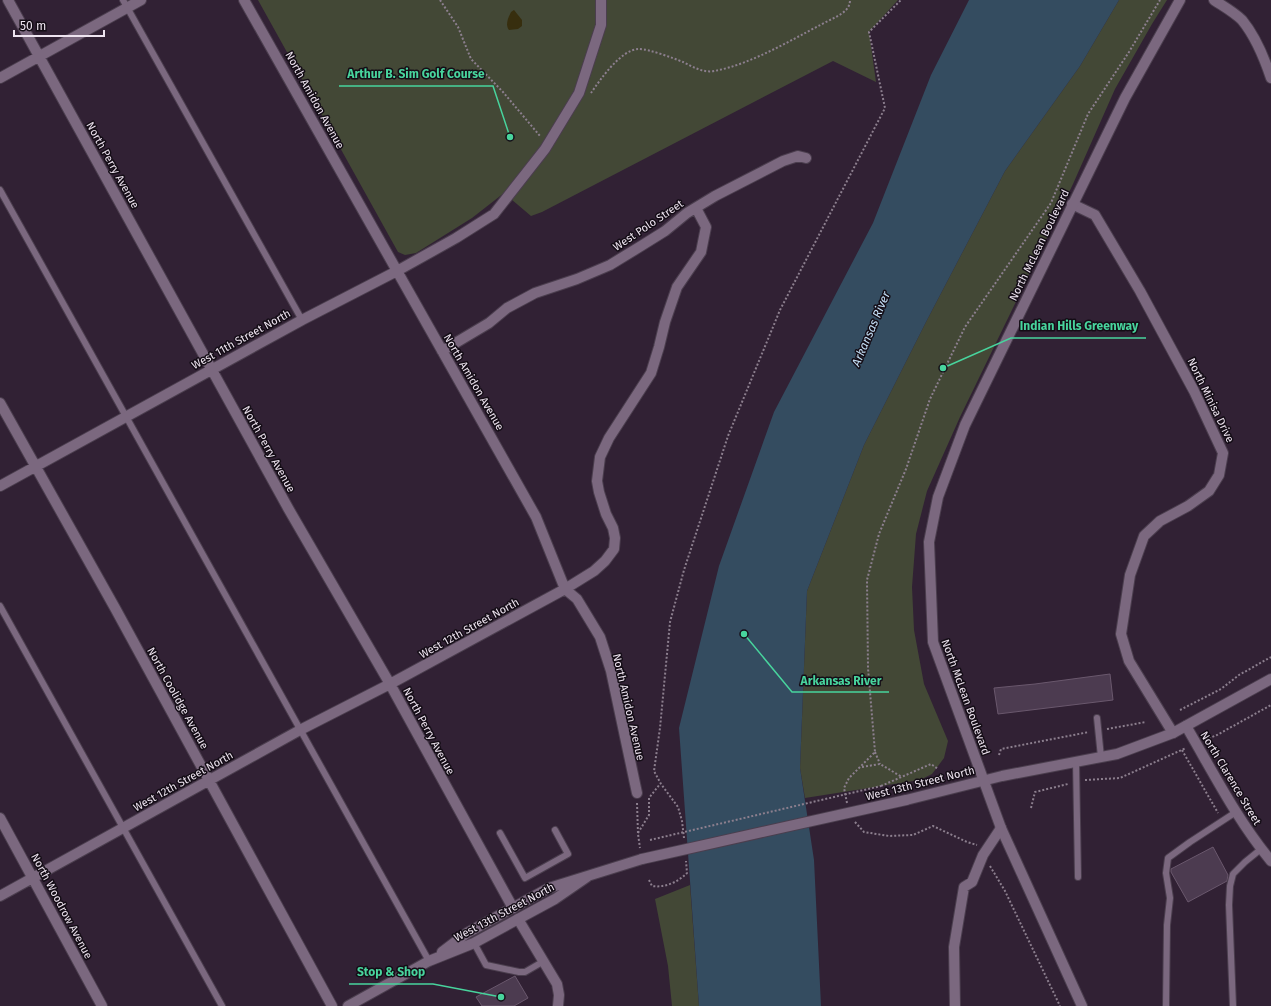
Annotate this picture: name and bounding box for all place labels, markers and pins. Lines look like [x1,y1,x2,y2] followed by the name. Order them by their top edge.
[339,62,493,86] callout: Arthur B. Sim Golf Course
[1011,314,1146,338] callout: Indian Hills Greenway
[792,668,889,692] callout: Arkansas River
[349,960,433,984] callout: Stop & Shop

